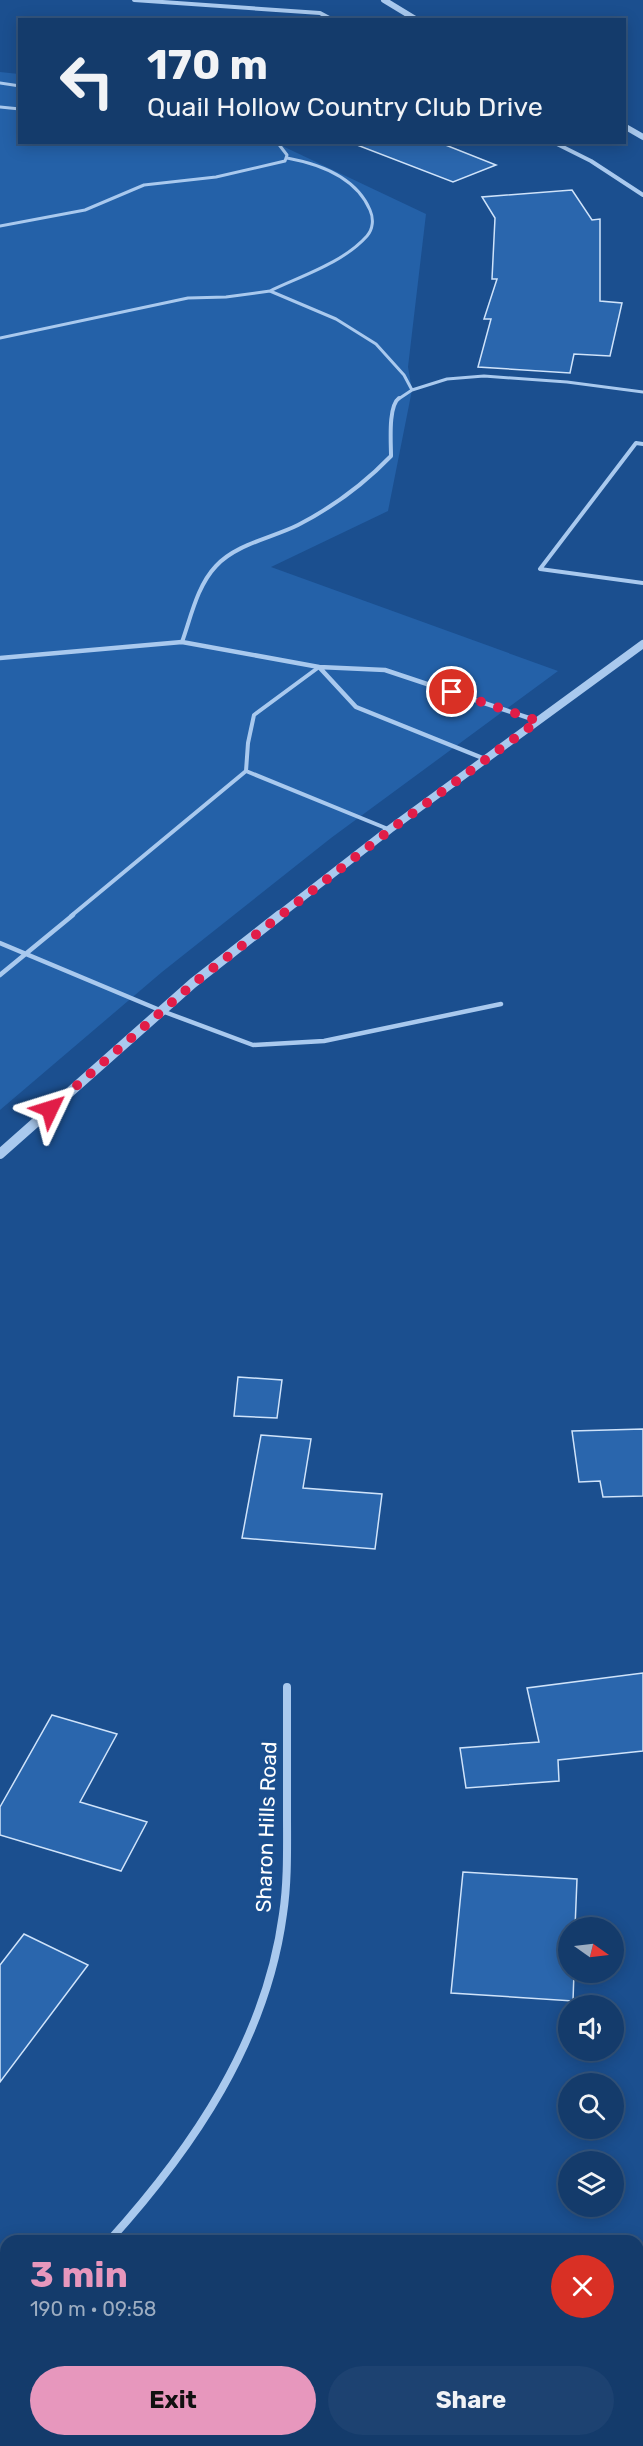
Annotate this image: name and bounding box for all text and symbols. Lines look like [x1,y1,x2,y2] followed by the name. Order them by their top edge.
[147,40,268,90] text: 170 m
[48,42,126,120] icon: left
[147,91,543,123] text: Quail Hollow Country Club Drive
[426,666,477,717] pin
[435,675,468,708] icon: arrive
[18,1077,82,1141] position arrow
[251,1741,281,1913] street label: Sharon Hills Road
[558,1917,624,1983] north arrow
[558,1917,624,2217] map controls
[558,1995,624,2061] button: sound
[558,2073,624,2139] button: search
[558,2151,624,2217] button: layers
[30,2253,128,2296] text: 3 min
[551,2255,614,2318] button: close
[30,2297,156,2321] text: 190 m · 09:58
[30,2366,316,2435] button: Exit
[328,2366,614,2435] button: Share

